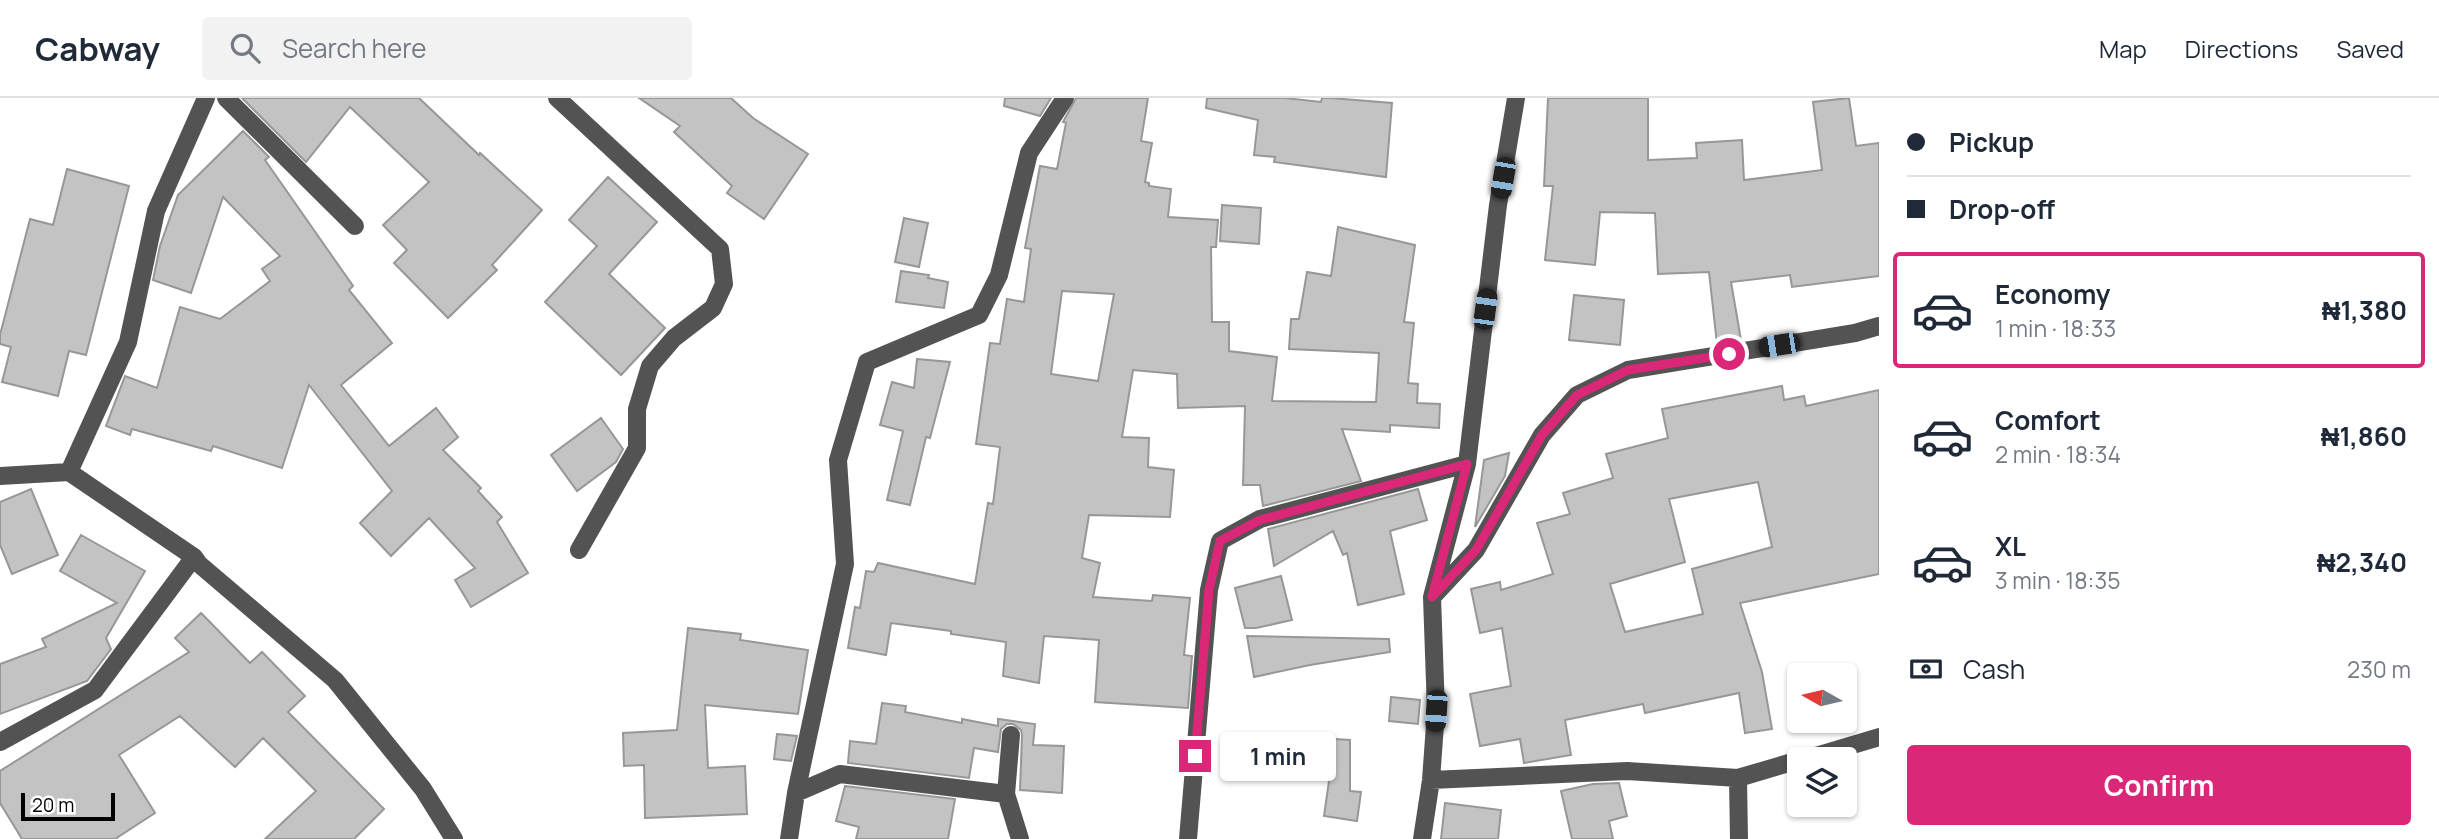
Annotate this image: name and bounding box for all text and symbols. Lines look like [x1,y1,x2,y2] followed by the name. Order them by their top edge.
[202,17,692,80] search box
[35,26,160,71] text: Cabway
[226,29,264,67] icon: search
[282,30,427,66] text: Search here
[2099,32,2147,65] text: Map
[2185,32,2298,65] text: Directions
[2336,32,2404,65] text: Saved
[1949,124,2034,160] text: Pickup
[1490,155,1517,201] car
[1949,191,2055,227] text: Drop-off
[1995,276,2110,312] text: Economy
[1911,279,1974,342] icon: car
[1472,287,1499,331] car
[2322,292,2407,328] text: ₦1,380
[1995,312,2116,344] text: 1 min · 18:33
[1757,331,1802,359] car
[1713,338,1745,370] route start
[1995,402,2101,438] text: Comfort
[1911,405,1974,468] icon: car
[2321,418,2407,454] text: ₦1,860
[1995,438,2121,470] text: 2 min · 18:34
[1995,528,2026,564] text: XL
[1911,531,1974,594] icon: car
[2317,544,2407,580] text: ₦2,340
[1995,564,2120,596] text: 3 min · 18:35
[1907,650,1945,688] icon: cash
[1963,651,2025,687] text: Cash
[2347,653,2411,685] text: 230 m
[1787,663,1857,733] north arrow
[1787,663,1857,817] map controls
[1425,689,1448,733] car
[1220,732,1335,780] callout: 1 min
[1179,740,1211,772] route end
[1250,740,1306,772] text: 1 min
[1907,745,2411,825] button: Confirm
[1787,747,1857,817] button: layers
[21,790,116,822] scale bar
[32,792,74,818] text: 20 m

